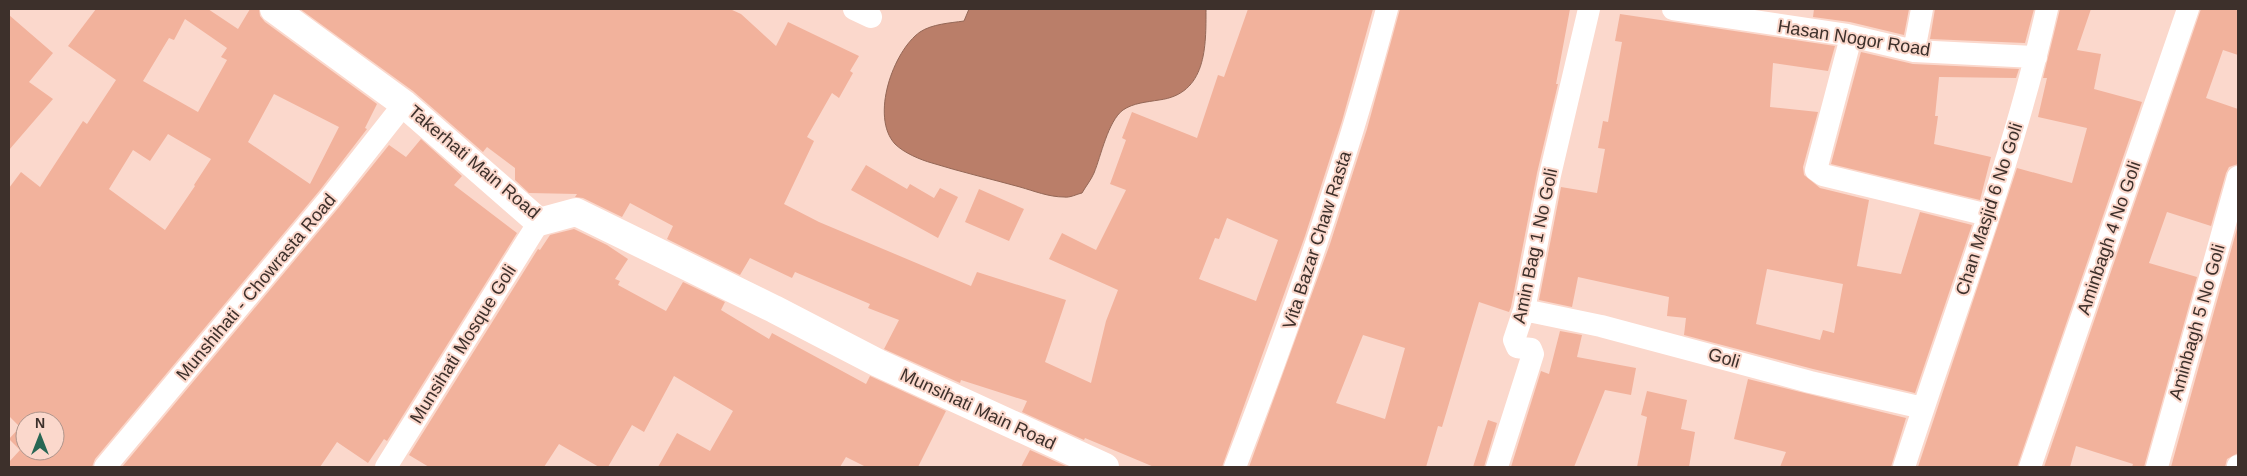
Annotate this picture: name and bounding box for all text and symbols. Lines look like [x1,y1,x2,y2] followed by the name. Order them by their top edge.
[1776,16,1932,60] street label: Hasan Nogor Road
[404,101,544,223] street label: Takerhati Main Road
[1952,120,2026,298] street label: Chan Masjid 6 No Goli
[1279,148,1356,331] street label: Vita Bazar Chaw Rasta
[2073,159,2145,317] street label: Aminbagh 4 No Goli
[1509,167,1561,325] street label: Amin Bag 1 No Goli
[172,190,340,384] street label: Munshihati - Chowrasta Road
[2165,242,2229,402] street label: Aminbagh 5 No Goli
[406,261,520,427] street label: Munsihati Mosque Goli
[1706,344,1742,372] street label: Goli
[897,364,1059,454] street label: Munsihati Main Road
[15,411,65,461] north arrow
[35,415,45,431] text: N

